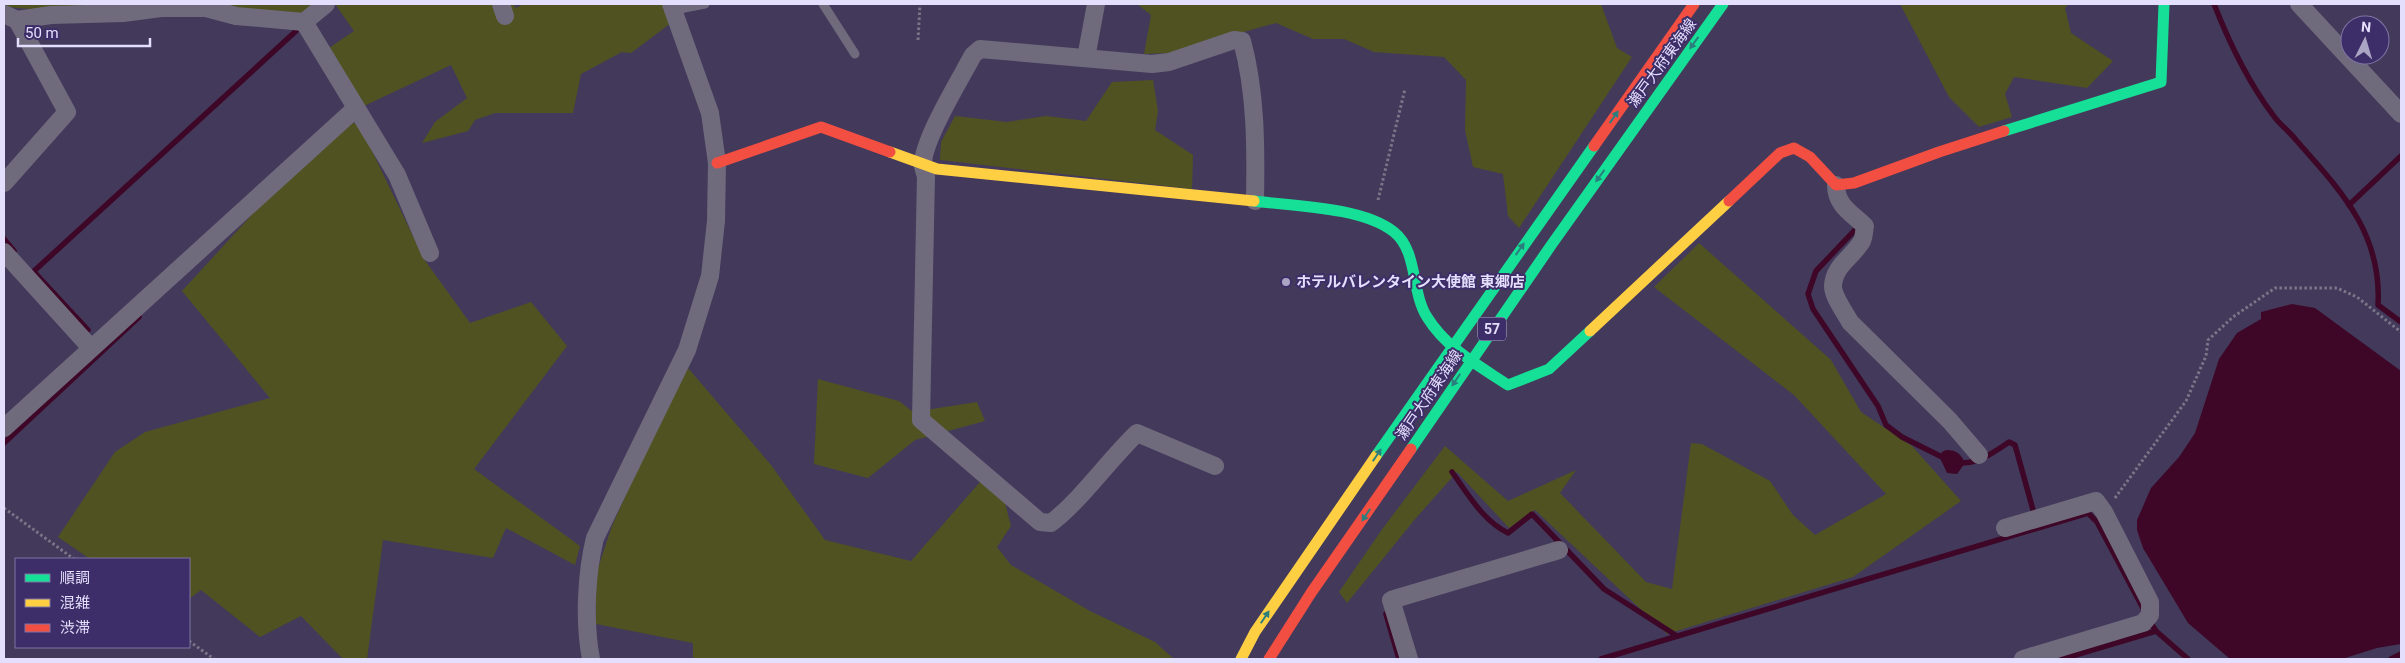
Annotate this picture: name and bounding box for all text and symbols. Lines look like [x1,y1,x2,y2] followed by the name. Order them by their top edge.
[18,15,150,47] scale bar
[1624,15,1700,111] street label: 瀬戸大府東海線
[2340,15,2390,65] north arrow
[2361,19,2372,35] text: N
[25,24,59,42] text: 50 m
[1689,36,1699,50] one-way arrow
[1609,110,1619,124] one-way arrow
[1595,169,1605,182] one-way arrow
[1515,243,1525,256] one-way arrow
[1296,273,1525,291] place label: ホテルバレンタイン大使館 東郷店
[1280,276,1292,288] marker: ホテルバレンタイン大使館 東郷店
[1478,318,1506,340] road number: 57
[1392,346,1466,444] street label: 瀬戸大府東海線
[1451,374,1461,387] one-way arrow
[1372,448,1382,461] one-way arrow
[1361,509,1371,522] one-way arrow
[15,558,190,648] legend
[60,569,90,587] text: 順調
[60,594,90,612] text: 混雑
[1260,610,1270,624] one-way arrow
[60,619,90,637] text: 渋滞

